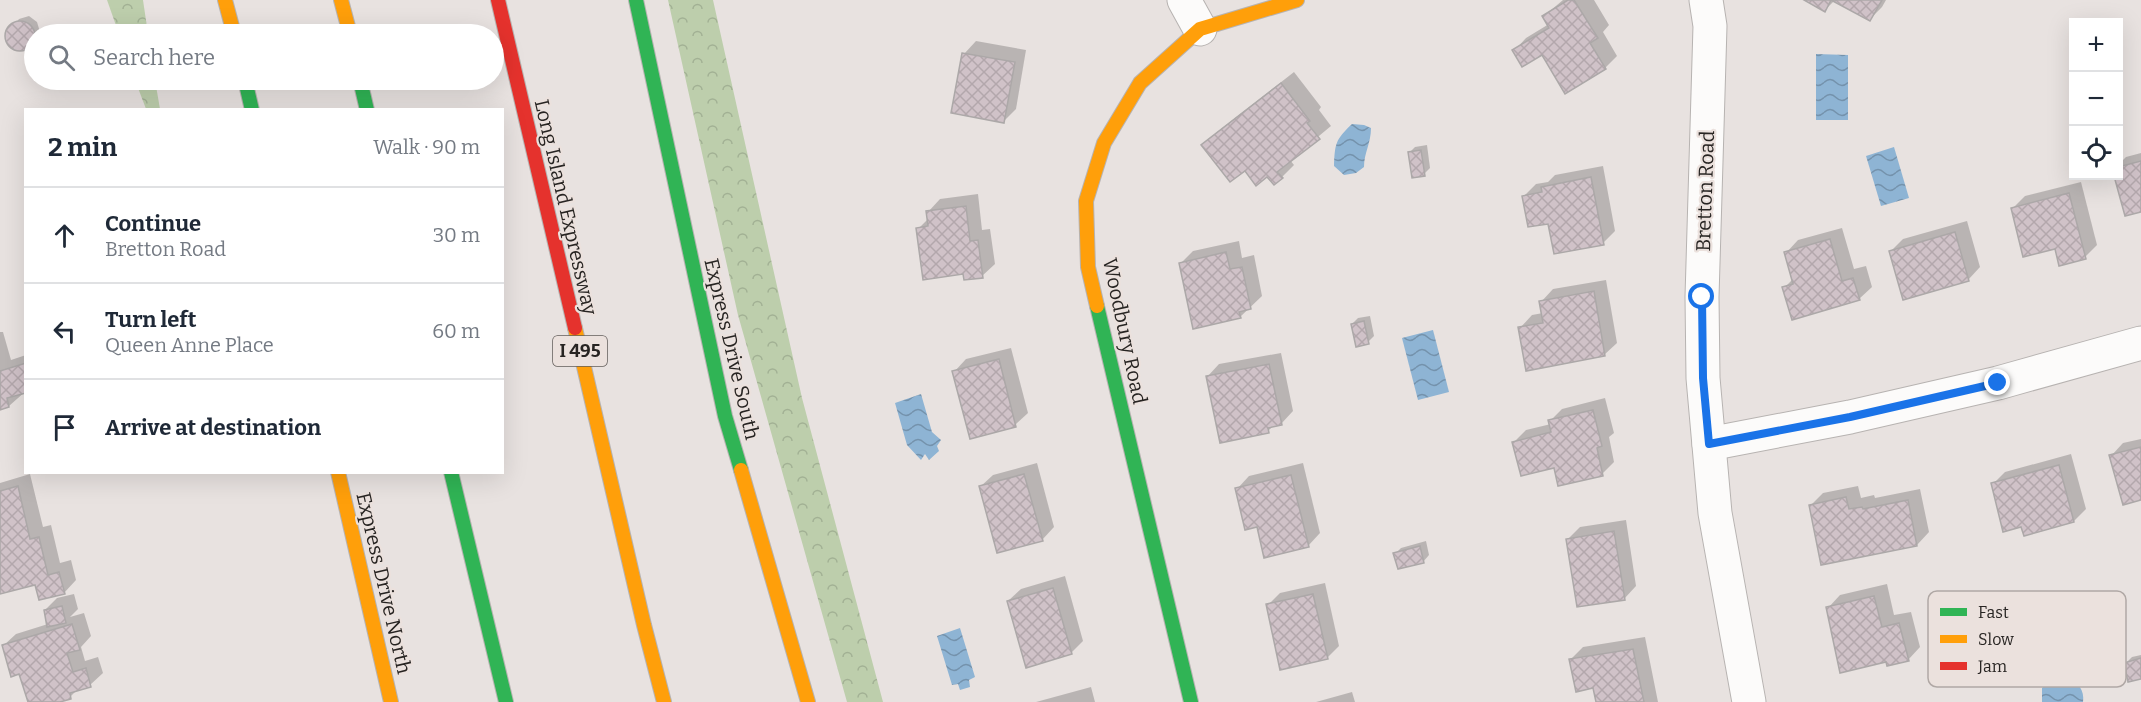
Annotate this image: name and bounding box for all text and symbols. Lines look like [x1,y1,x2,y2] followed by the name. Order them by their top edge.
[2069,18,2123,180] map controls
[2069,18,2123,72] button: +
[24,24,504,90] search box
[45,41,78,74] icon: search
[93,44,215,71] text: Search here
[2069,72,2123,126] button: −
[530,97,603,318] street label: Long Island Expressway
[2069,126,2123,180] button: locate
[1691,130,1719,252] street label: Bretton Road
[48,132,117,163] text: 2 min
[373,135,480,159] text: Walk · 90 m
[105,210,201,237] text: Continue
[48,219,81,252] icon: ahead
[433,223,480,247] text: 30 m
[105,237,226,261] text: Bretton Road
[699,256,765,443] street label: Express Drive South
[1098,256,1152,406] street label: Woodbury Road
[1688,283,1714,309] route start
[105,306,197,333] text: Turn left
[48,315,81,348] icon: left
[432,319,480,343] text: 60 m
[105,333,274,357] text: Queen Anne Place
[553,336,607,366] road number: I 495
[1984,369,2010,395] route end
[48,411,81,444] icon: arrive
[105,414,321,441] text: Arrive at destination
[351,490,417,677] street label: Express Drive North
[1928,591,2126,687] legend
[1978,603,2009,622] text: Fast
[1978,630,2014,649] text: Slow
[1977,657,2007,676] text: Jam

